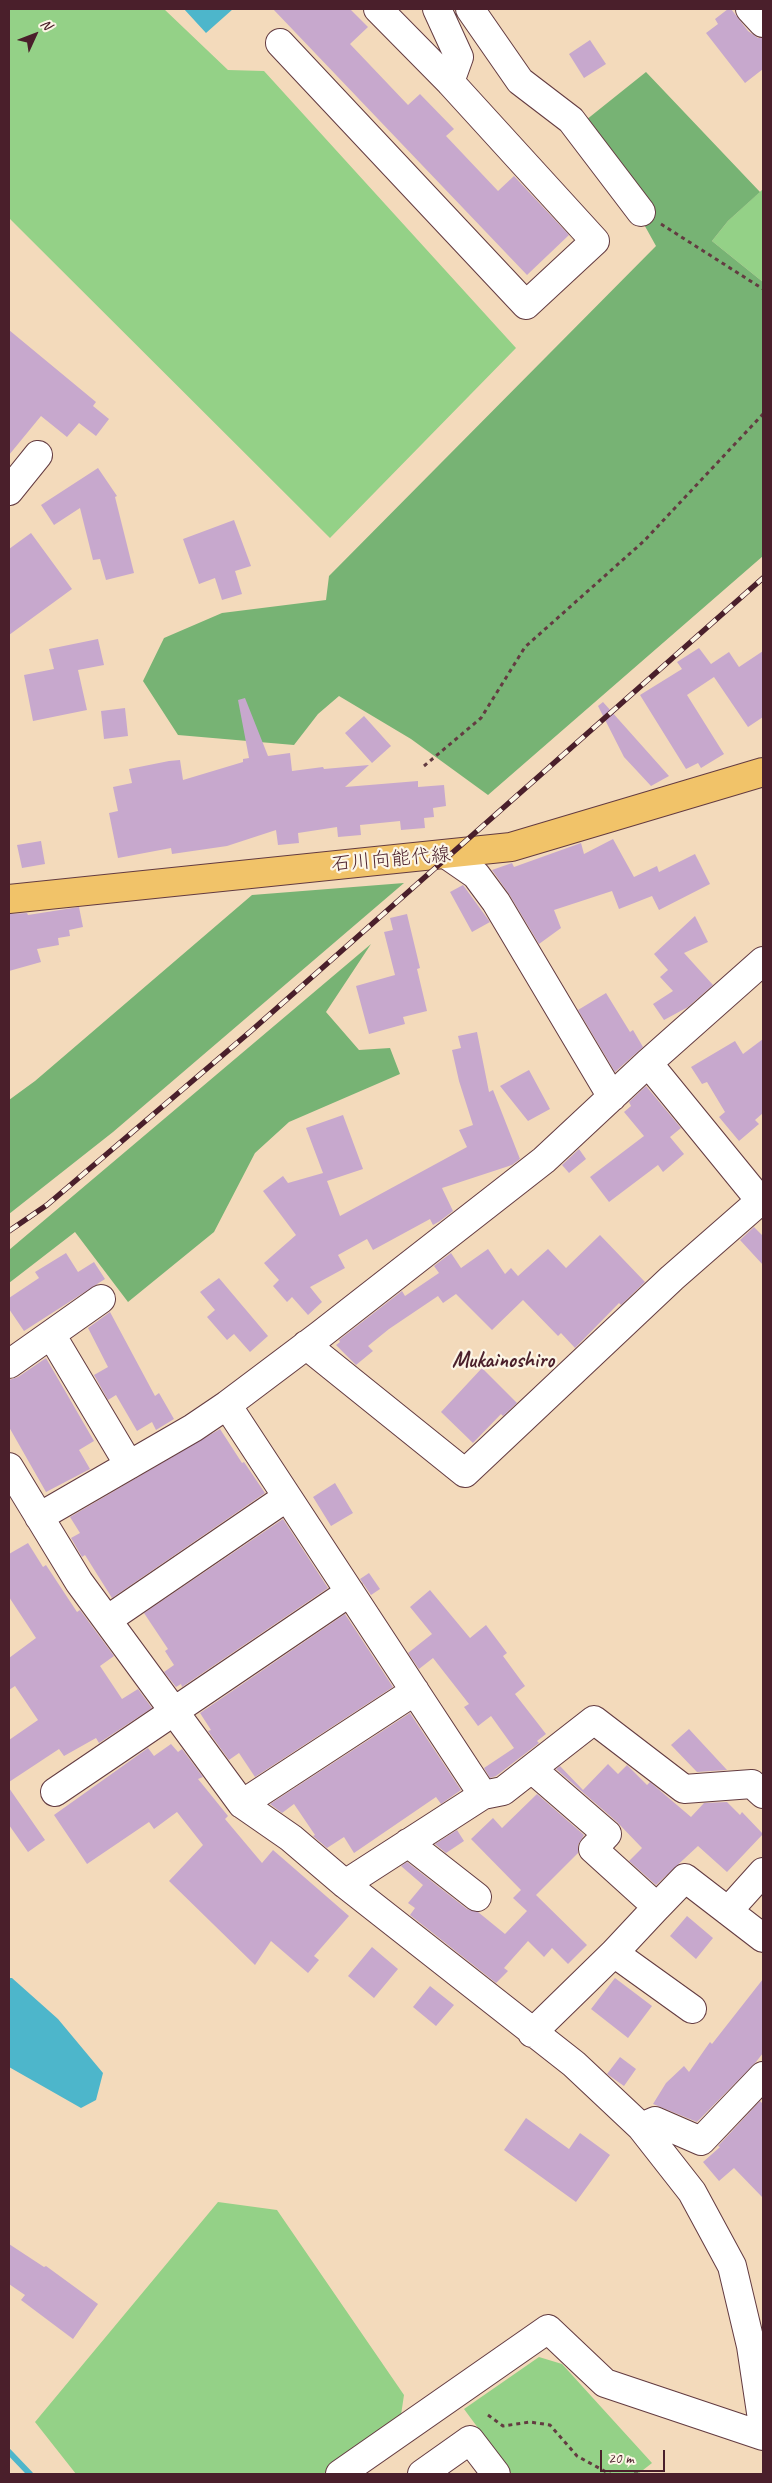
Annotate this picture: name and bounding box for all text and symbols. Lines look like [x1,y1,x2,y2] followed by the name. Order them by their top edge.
[10,10,60,60] north arrow
[37,15,56,33] text: N
[330,843,452,877] street label: 石川向能代線
[452,1348,554,1374] district label: Mukainoshiro
[602,2440,667,2472] scale bar
[608,2449,634,2468] text: 20 m

